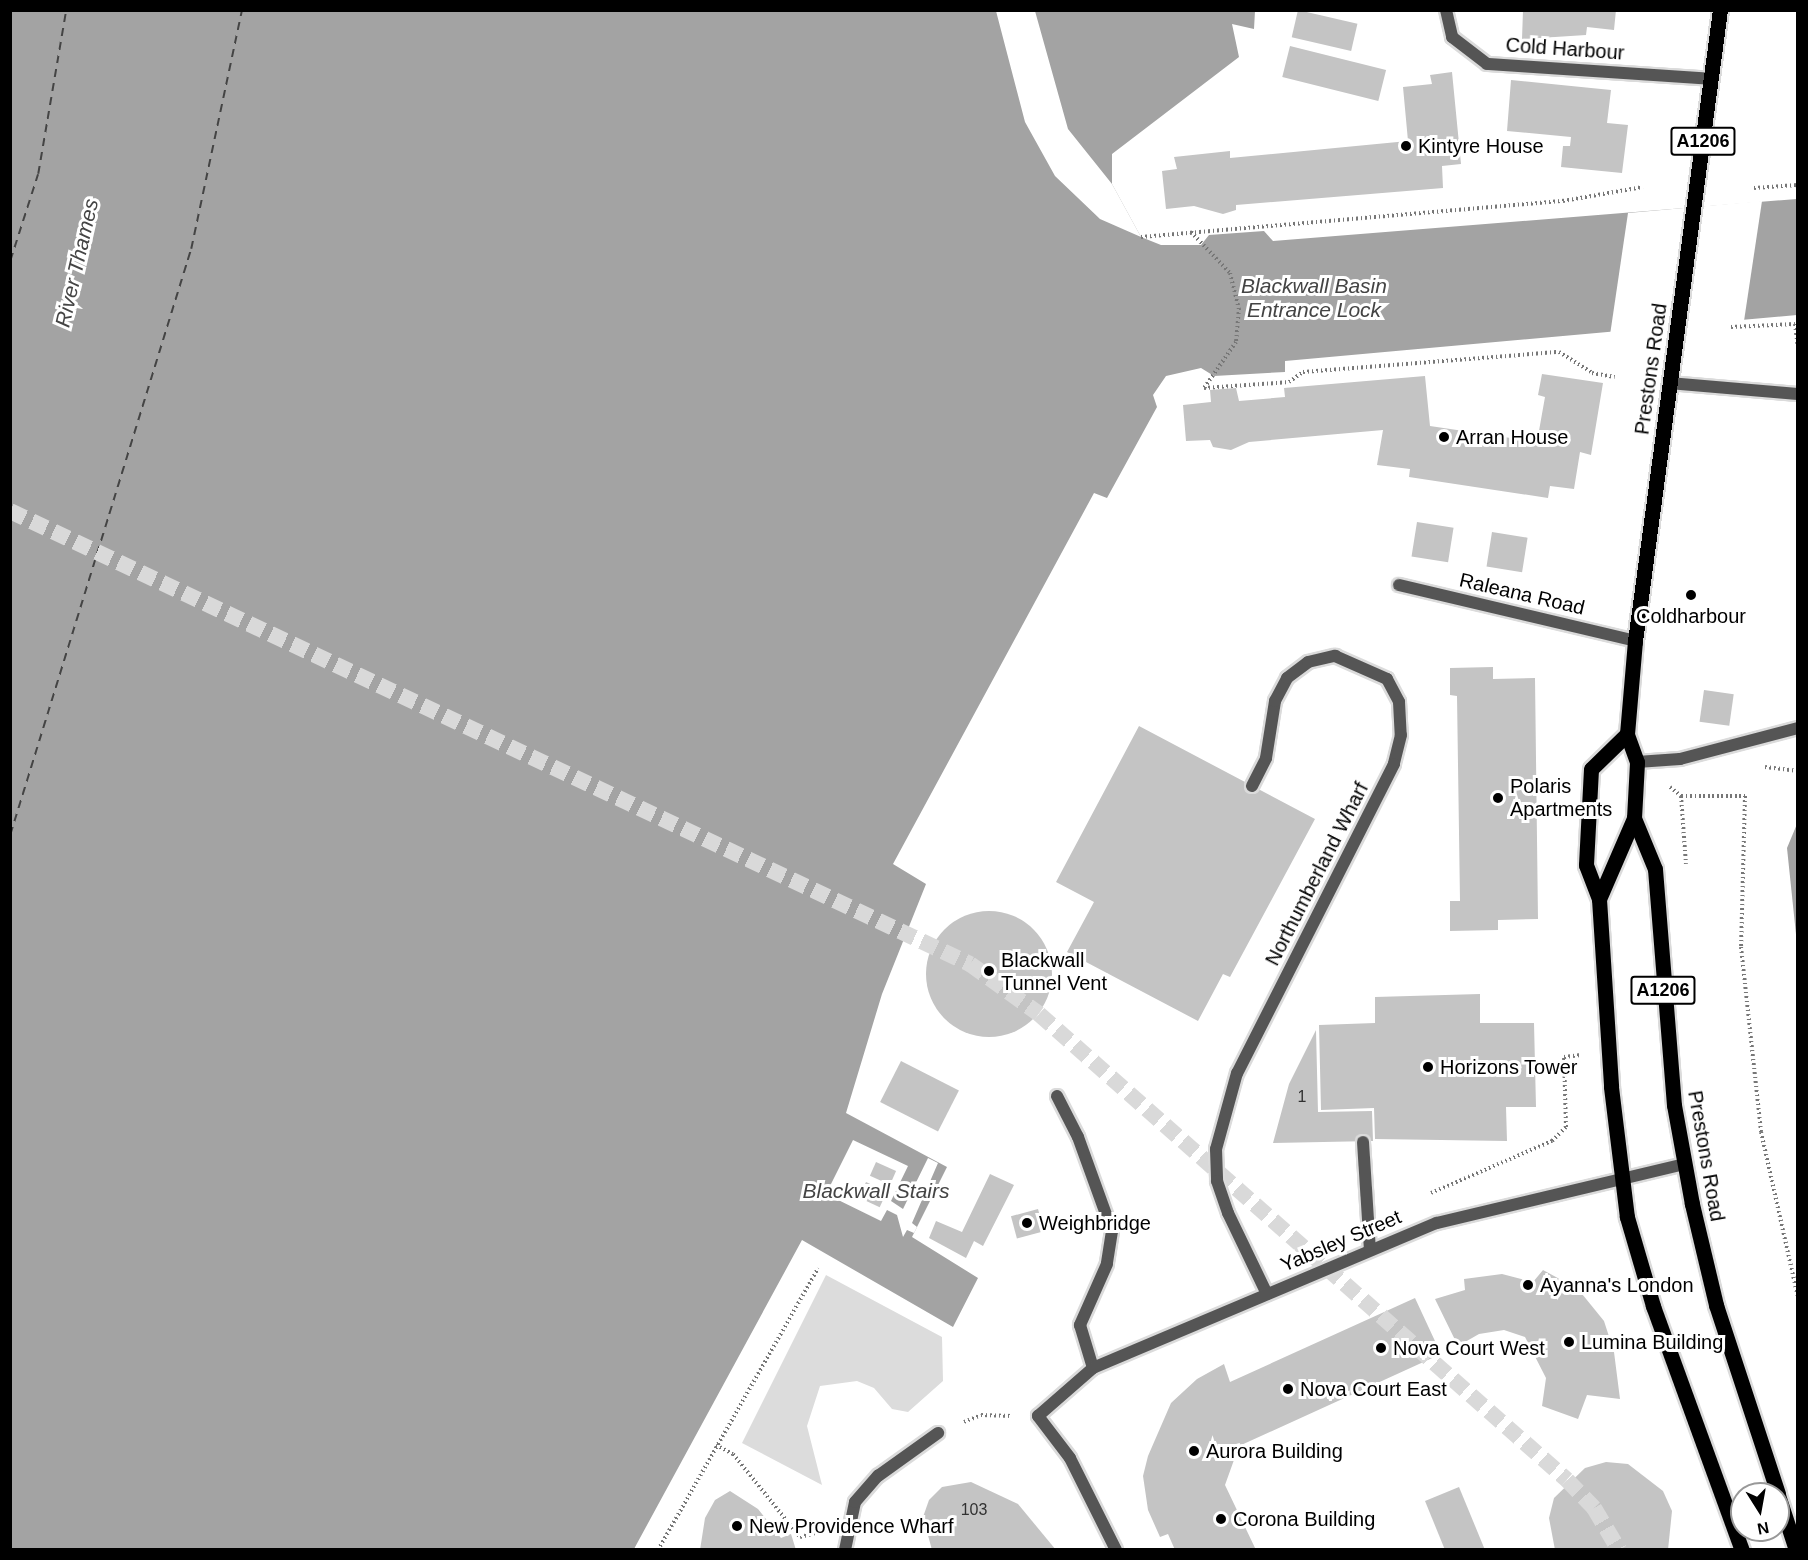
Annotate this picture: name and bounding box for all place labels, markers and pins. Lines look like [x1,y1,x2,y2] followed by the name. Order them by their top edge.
[1418,134,1544,158] place label: Kintyre House
[1399,139,1413,153] marker: Kintyre House
[1456,425,1568,449] place label: Arran House
[1437,430,1451,444] marker: Arran House
[1684,588,1698,602] marker: Coldharbour
[1636,604,1746,628] place label: Coldharbour
[1510,774,1612,821] place label: Polaris Apartments
[1491,791,1505,805] marker: Polaris Apartments
[1001,948,1107,995] place label: Blackwall Tunnel Vent
[982,964,996,978] marker: Blackwall Tunnel Vent
[1440,1055,1578,1079] place label: Horizons Tower
[1421,1060,1435,1074] marker: Horizons Tower
[1039,1211,1151,1235] place label: Weighbridge
[1020,1216,1034,1230] marker: Weighbridge
[1540,1273,1694,1297] place label: Ayanna's London
[1521,1278,1535,1292] marker: Ayanna's London
[1581,1330,1723,1354] place label: Lumina Building
[1562,1335,1576,1349] marker: Lumina Building
[1393,1336,1545,1360] place label: Nova Court West
[1374,1341,1388,1355] marker: Nova Court West
[1300,1377,1447,1401] place label: Nova Court East
[1281,1382,1295,1396] marker: Nova Court East
[1206,1439,1343,1463] place label: Aurora Building
[1187,1444,1201,1458] marker: Aurora Building
[1233,1507,1375,1531] place label: Corona Building
[1214,1512,1228,1526] marker: Corona Building
[749,1514,954,1538] place label: New Providence Wharf
[730,1519,744,1533] marker: New Providence Wharf

